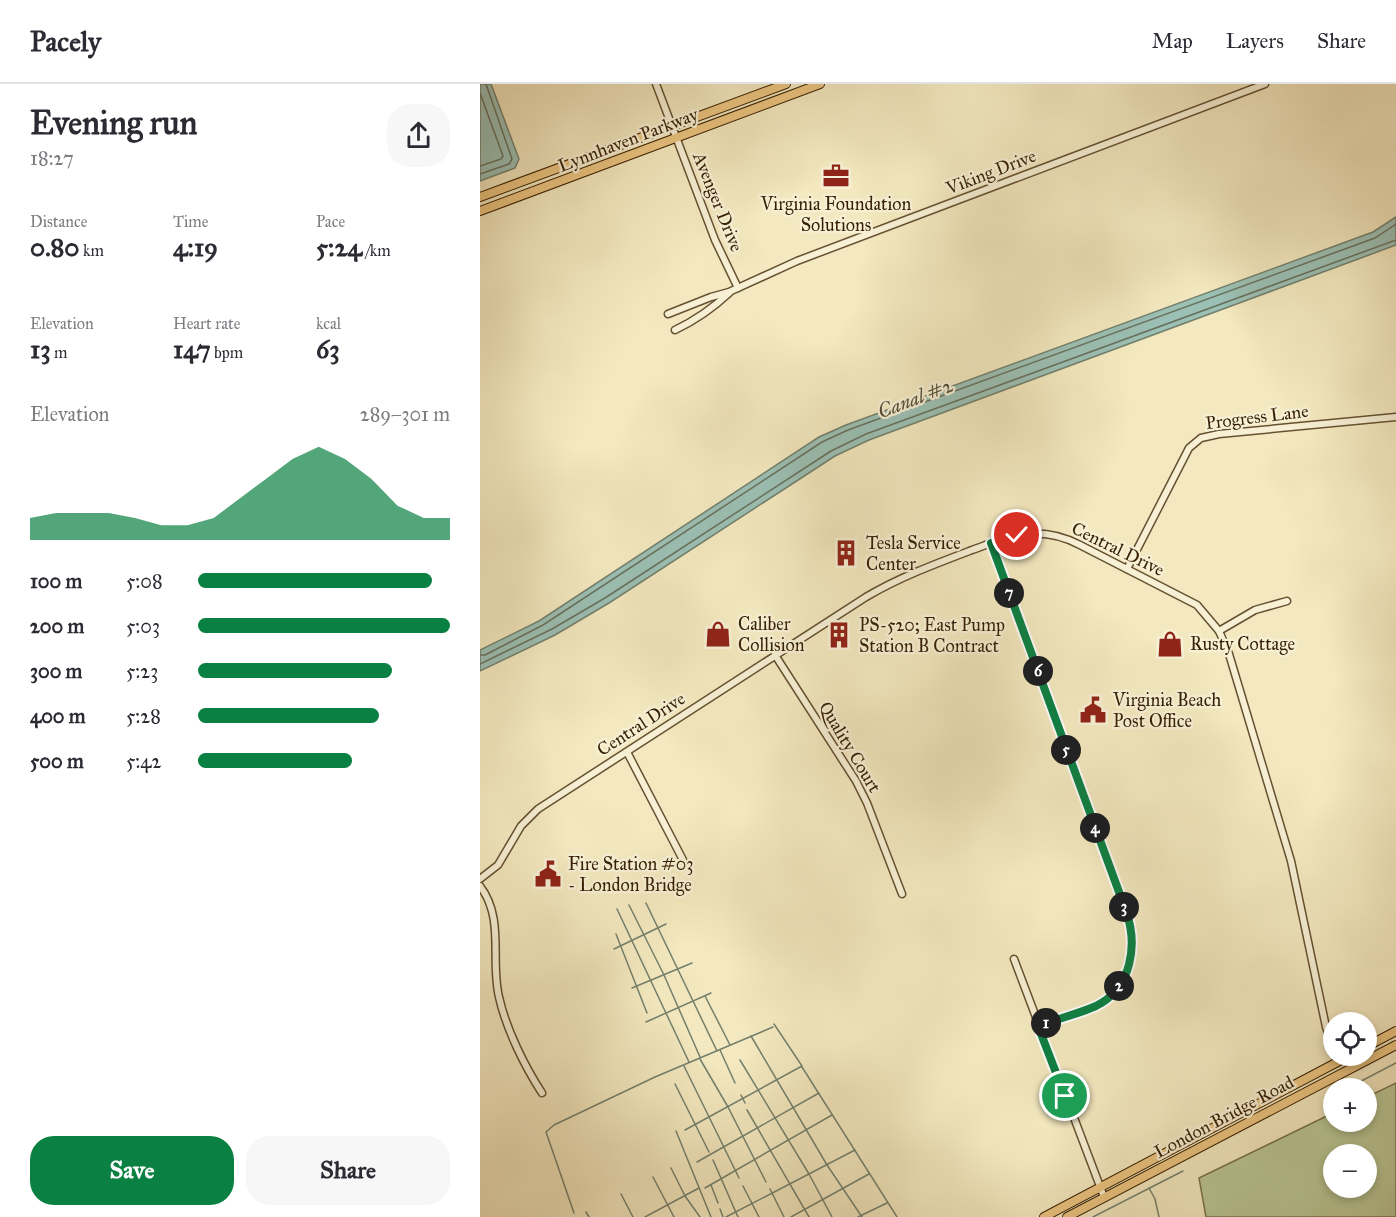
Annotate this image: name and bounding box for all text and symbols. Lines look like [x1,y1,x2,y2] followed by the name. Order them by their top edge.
[30,24,101,59] text: Pacely
[1152,28,1193,54] text: Map
[1226,28,1284,54] text: Layers
[1317,28,1366,54] text: Share
[30,103,197,143] text: Evening run
[555,103,702,177] street label: Lynnhaven Parkway
[387,104,450,167] button: share
[942,145,1039,200] street label: Viking Drive
[30,146,74,170] text: 18:27
[687,148,748,255] street label: Avenger Drive
[821,161,851,191] office icon: Virginia Foundation Solutions
[760,193,911,236] place label: Virginia Foundation Solutions
[30,212,87,231] text: Distance
[173,212,208,231] text: Time
[316,212,345,231] text: Pace
[30,231,80,263] text: 0.80
[173,231,218,263] text: 4:19
[316,231,362,263] text: 5:24
[80,241,104,260] text: km
[362,241,391,260] text: /km
[30,314,94,333] text: Elevation
[173,314,240,333] text: Heart rate
[316,314,341,333] text: kcal
[30,333,51,365] text: 13
[173,333,211,365] text: 147
[316,333,340,365] text: 63
[51,343,68,362] text: m
[211,343,243,362] text: bpm
[874,373,956,423] water label: Canal #2
[1204,400,1310,435] street label: Progress Lane
[30,402,109,426] text: Elevation
[360,402,450,426] text: 289–301 m
[991,509,1042,560] pin
[1068,517,1168,581] street label: Central Drive
[1000,518,1033,551] icon: check
[866,532,961,575] place label: Tesla Service Center
[831,538,861,568] building icon: Tesla Service Center
[30,569,82,593] text: 100 m
[126,569,163,593] text: 5:08
[994,578,1024,608] pin: 7
[1005,583,1013,602] text: 7
[738,613,805,656] place label: Caliber Collision
[30,614,84,638] text: 200 m
[126,614,160,638] text: 5:03
[859,614,1005,657] place label: PS-520; East Pump Station B Contract
[703,619,733,649] shop icon: Caliber Collision
[824,620,854,650] building icon: PS-520; East Pump Station B Contract
[1155,629,1185,659] shop icon: Rusty Cottage
[1190,633,1295,656] place label: Rusty Cottage
[1023,656,1053,686] pin: 6
[30,659,82,683] text: 300 m
[126,659,158,683] text: 5:23
[1034,661,1042,680] text: 6
[593,687,689,761] street label: Central Drive
[1112,689,1221,732] place label: Virginia Beach Post Office
[1078,695,1108,725] public building icon: Virginia Beach Post Office
[814,697,886,797] street label: Quality Court
[30,704,86,728] text: 400 m
[126,704,161,728] text: 5:28
[1051,735,1081,765] pin: 5
[1062,740,1070,759] text: 5
[30,749,84,773] text: 500 m
[126,749,161,773] text: 5:42
[1080,813,1110,843] pin: 4
[1091,818,1099,837] text: 4
[568,853,694,897] place label: Fire Station #03 - London Bridge
[533,859,563,889] public building icon: Fire Station #03 - London Bridge
[1109,892,1139,922] pin: 3
[1121,897,1127,916] text: 3
[1104,971,1134,1001] pin: 2
[1115,976,1123,995] text: 2
[1031,1008,1061,1038] pin: 1
[1323,1012,1377,1198] map controls
[1323,1012,1377,1066] button: locate
[1043,1013,1049,1032] text: 1
[1039,1070,1090,1121] pin
[1151,1071,1298,1164] street label: London Bridge Road
[1323,1078,1377,1132] button: +
[1048,1079,1081,1112] icon: arrive
[30,1136,234,1205] button: Save
[246,1136,450,1205] button: Share
[1323,1144,1377,1198] button: −

